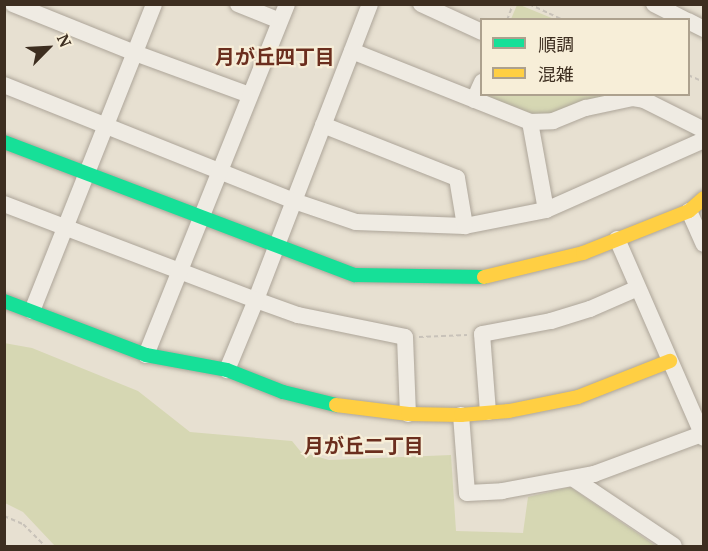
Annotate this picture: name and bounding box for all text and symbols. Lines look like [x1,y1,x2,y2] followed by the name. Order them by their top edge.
[18,18,78,78] north arrow
[480,18,690,96] legend
[52,31,77,51] text: N
[538,32,574,56] text: 順調
[215,44,335,68] district label: 月が丘四丁目
[538,62,574,86] text: 混雑
[304,433,424,457] district label: 月が丘二丁目

